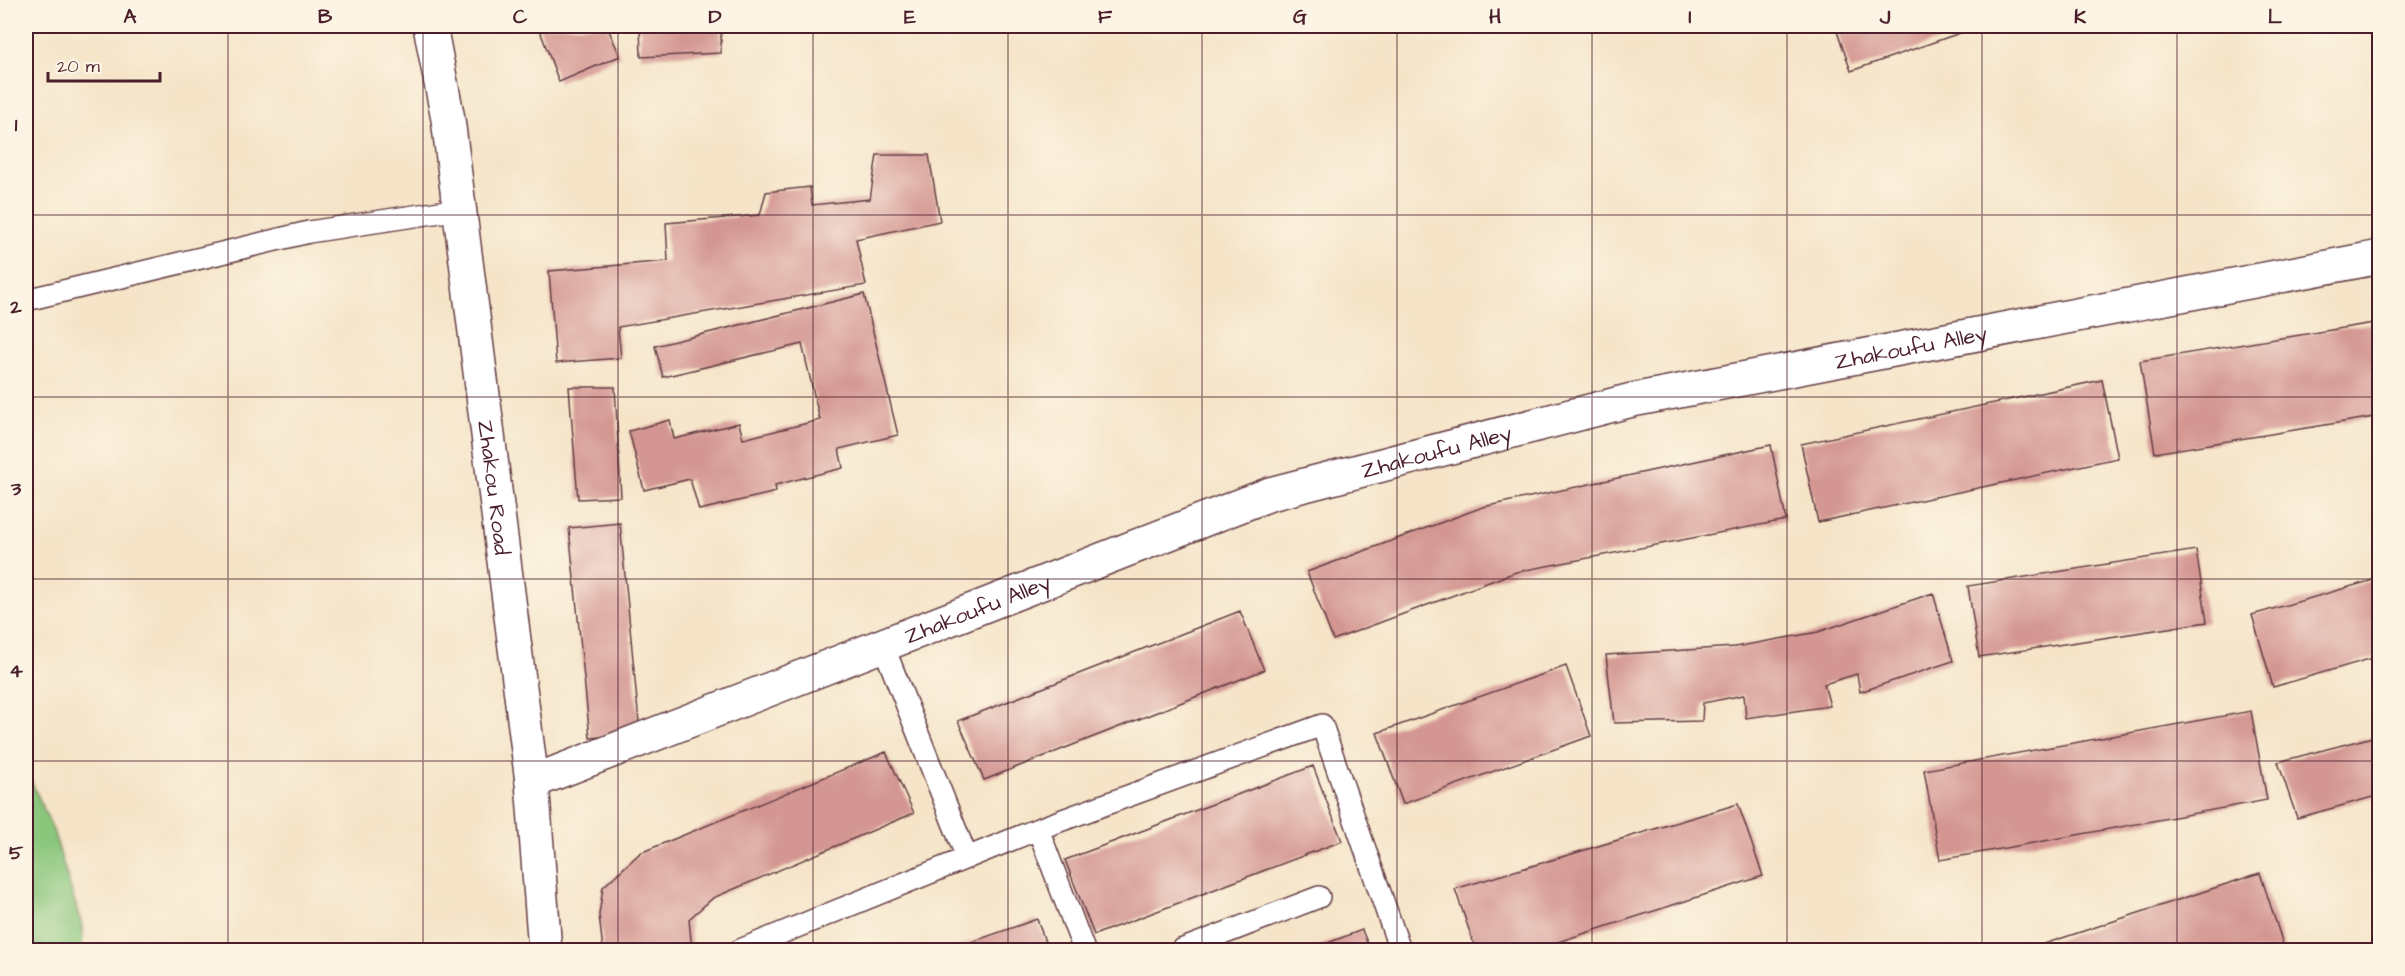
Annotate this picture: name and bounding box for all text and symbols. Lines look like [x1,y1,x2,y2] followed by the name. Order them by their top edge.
[124,3,137,31] text: A
[318,3,333,31] text: B
[513,3,528,31] text: C
[709,3,722,31] text: D
[904,3,916,31] text: E
[1098,3,1113,31] text: F
[1293,3,1307,31] text: G
[1489,3,1501,31] text: H
[1688,3,1692,31] text: I
[1879,3,1891,31] text: J
[2074,3,2087,31] text: K
[2268,3,2282,31] text: L
[48,45,160,83] scale bar
[57,54,100,79] text: 20 m
[15,111,18,139] text: 1
[9,293,22,321] text: 2
[1832,318,1990,378] street label: Zhakoufu Alley
[469,418,517,557] street label: Zhakou Road
[1358,418,1516,487] street label: Zhakoufu Alley
[10,475,22,503] text: 3
[900,567,1056,652] street label: Zhakoufu Alley
[9,657,23,685] text: 4
[9,839,24,867] text: 5

